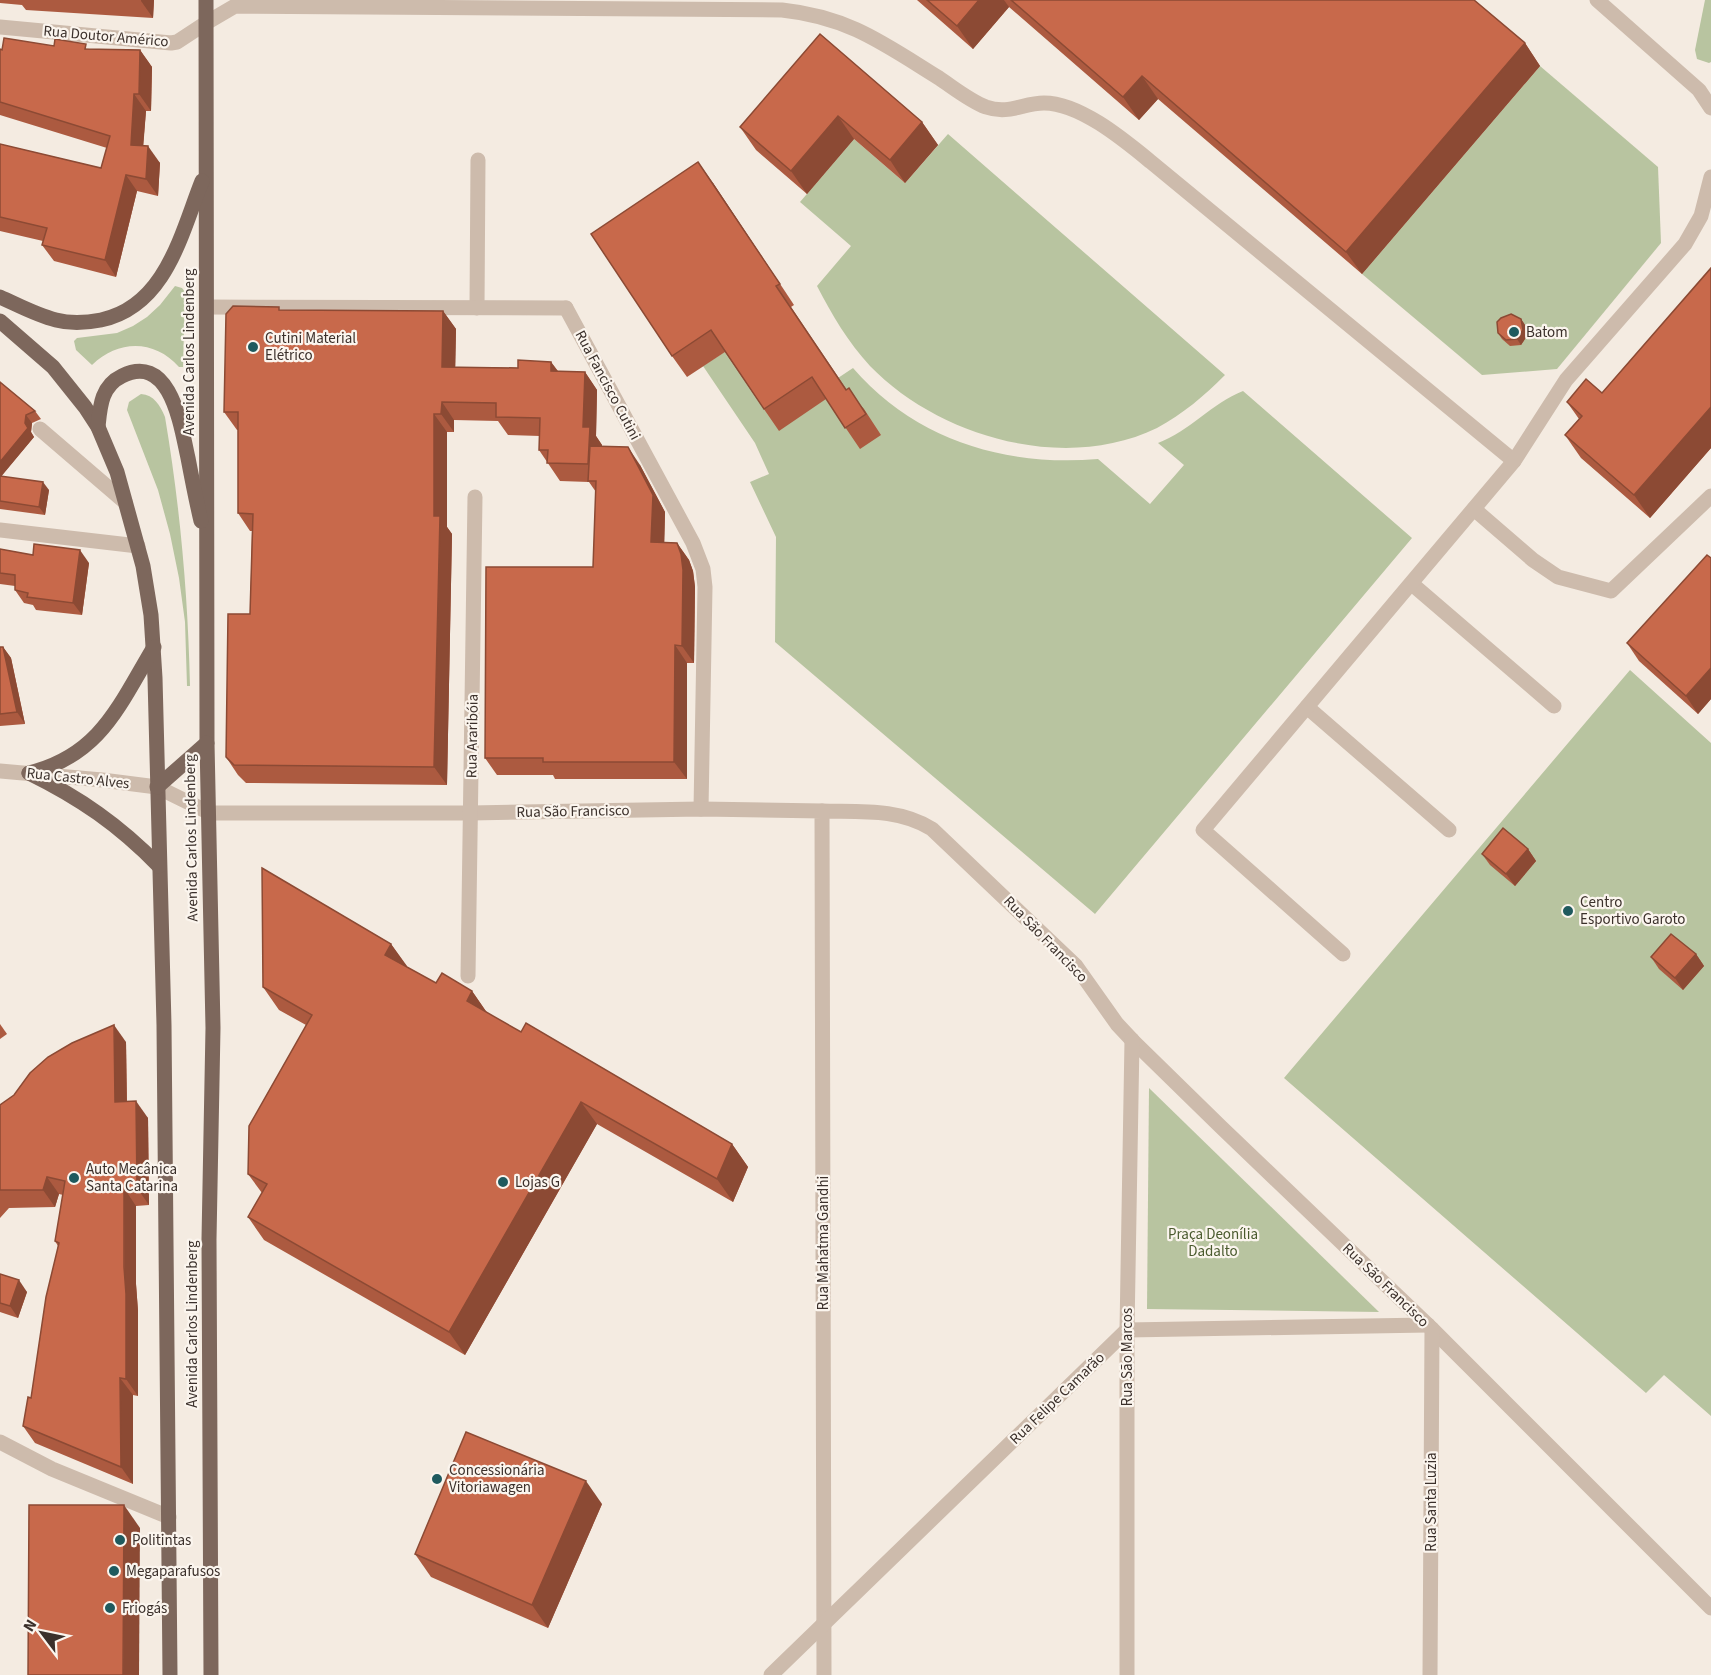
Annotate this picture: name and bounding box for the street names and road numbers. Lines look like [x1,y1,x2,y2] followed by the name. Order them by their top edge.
[43,21,169,52] street label: Rua Doutor Américo
[179,268,200,436] street label: Avenida Carlos Lindenberg
[570,327,645,444] street label: Rua Fancisco Cutini
[461,694,484,778] street label: Rua Araribóia
[180,754,203,922] street label: Avenida Carlos Lindenberg
[26,763,130,794] street label: Rua Castro Alves
[516,800,630,823] street label: Rua São Francisco
[999,891,1092,987] street label: Rua São Francisco
[813,1176,834,1310] street label: Rua Mahatma Gandhi
[1338,1239,1434,1332] street label: Rua São Francisco
[182,1240,203,1408] street label: Avenida Carlos Lindenberg
[1117,1308,1138,1406] street label: Rua São Marcos
[1005,1347,1110,1449] street label: Rua Felipe Camarão
[1421,1452,1442,1552] street label: Rua Santa Luzia

